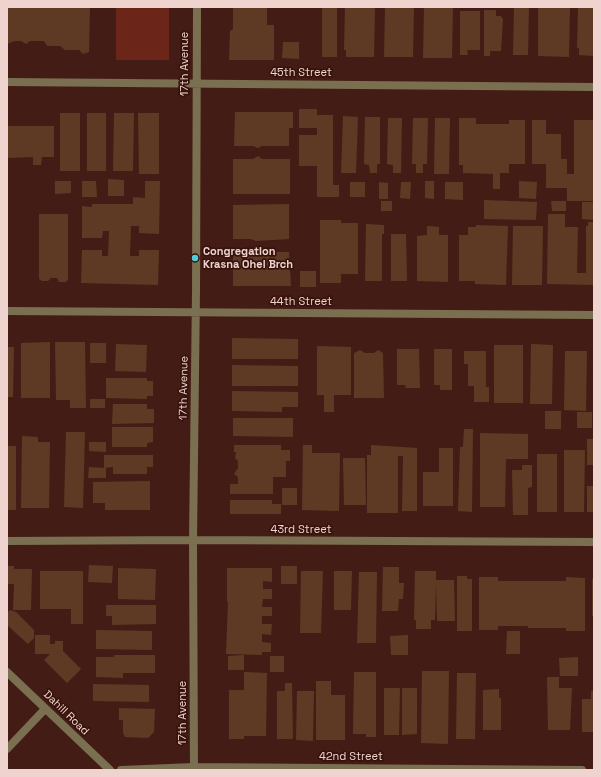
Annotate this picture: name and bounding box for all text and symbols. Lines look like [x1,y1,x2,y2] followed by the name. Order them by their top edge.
[178,32,192,96] street label: 17th Avenue
[270,66,332,80] street label: 45th Street
[203,245,293,271] place label: Congregation Krasna Ohel Brch
[190,253,200,263] marker: Congregation Krasna Ohel Brch
[270,295,332,309] street label: 44th Street
[177,356,191,420] street label: 17th Avenue
[271,523,331,537] street label: 43rd Street
[176,681,190,745] street label: 17th Avenue
[40,688,92,738] street label: Dahill Road
[319,750,383,764] street label: 42nd Street

